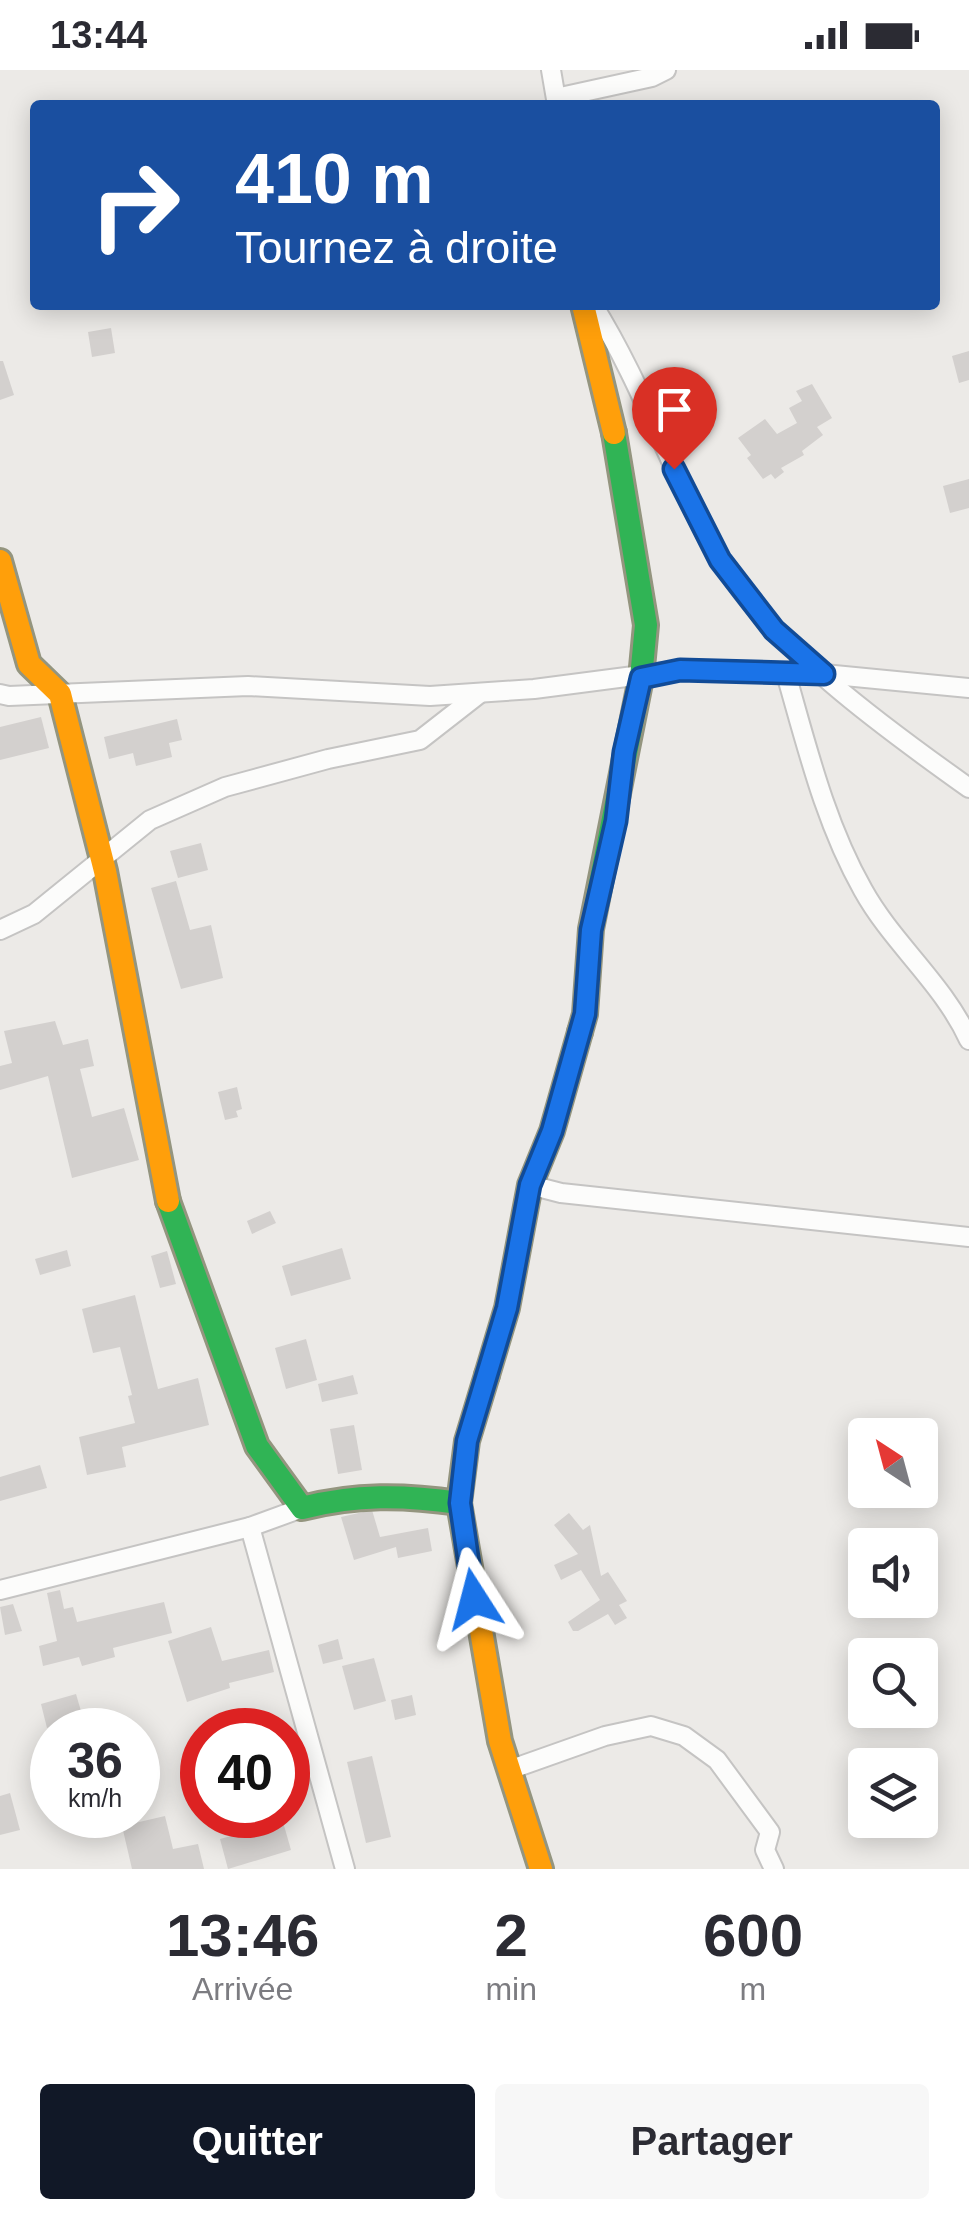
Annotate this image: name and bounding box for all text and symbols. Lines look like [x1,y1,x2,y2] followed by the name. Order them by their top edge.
[50,14,147,56] text: 13:44
[70,140,200,270] icon: right
[235,140,433,218] text: 410 m
[235,222,558,273] text: Tournez à droite
[632,367,717,470] pin
[647,382,702,437] icon: arrive
[848,1418,938,1508] north arrow
[848,1418,938,1838] map controls
[848,1528,938,1618] button: sound
[422,1547,526,1651] position arrow
[848,1638,938,1728] button: search
[180,1708,310,1838] speed limit sign: 40
[67,1733,123,1789] text: 36
[848,1748,938,1838] button: layers
[68,1784,122,1812] text: km/h
[166,1902,319,1969] text: 13:46
[494,1902,528,1969] text: 2
[703,1902,803,1969] text: 600
[192,1971,293,2007] text: Arrivée
[485,1971,537,2007] text: min
[740,1971,766,2007] text: m
[40,2084,475,2199] button: Quitter
[495,2084,929,2199] button: Partager

